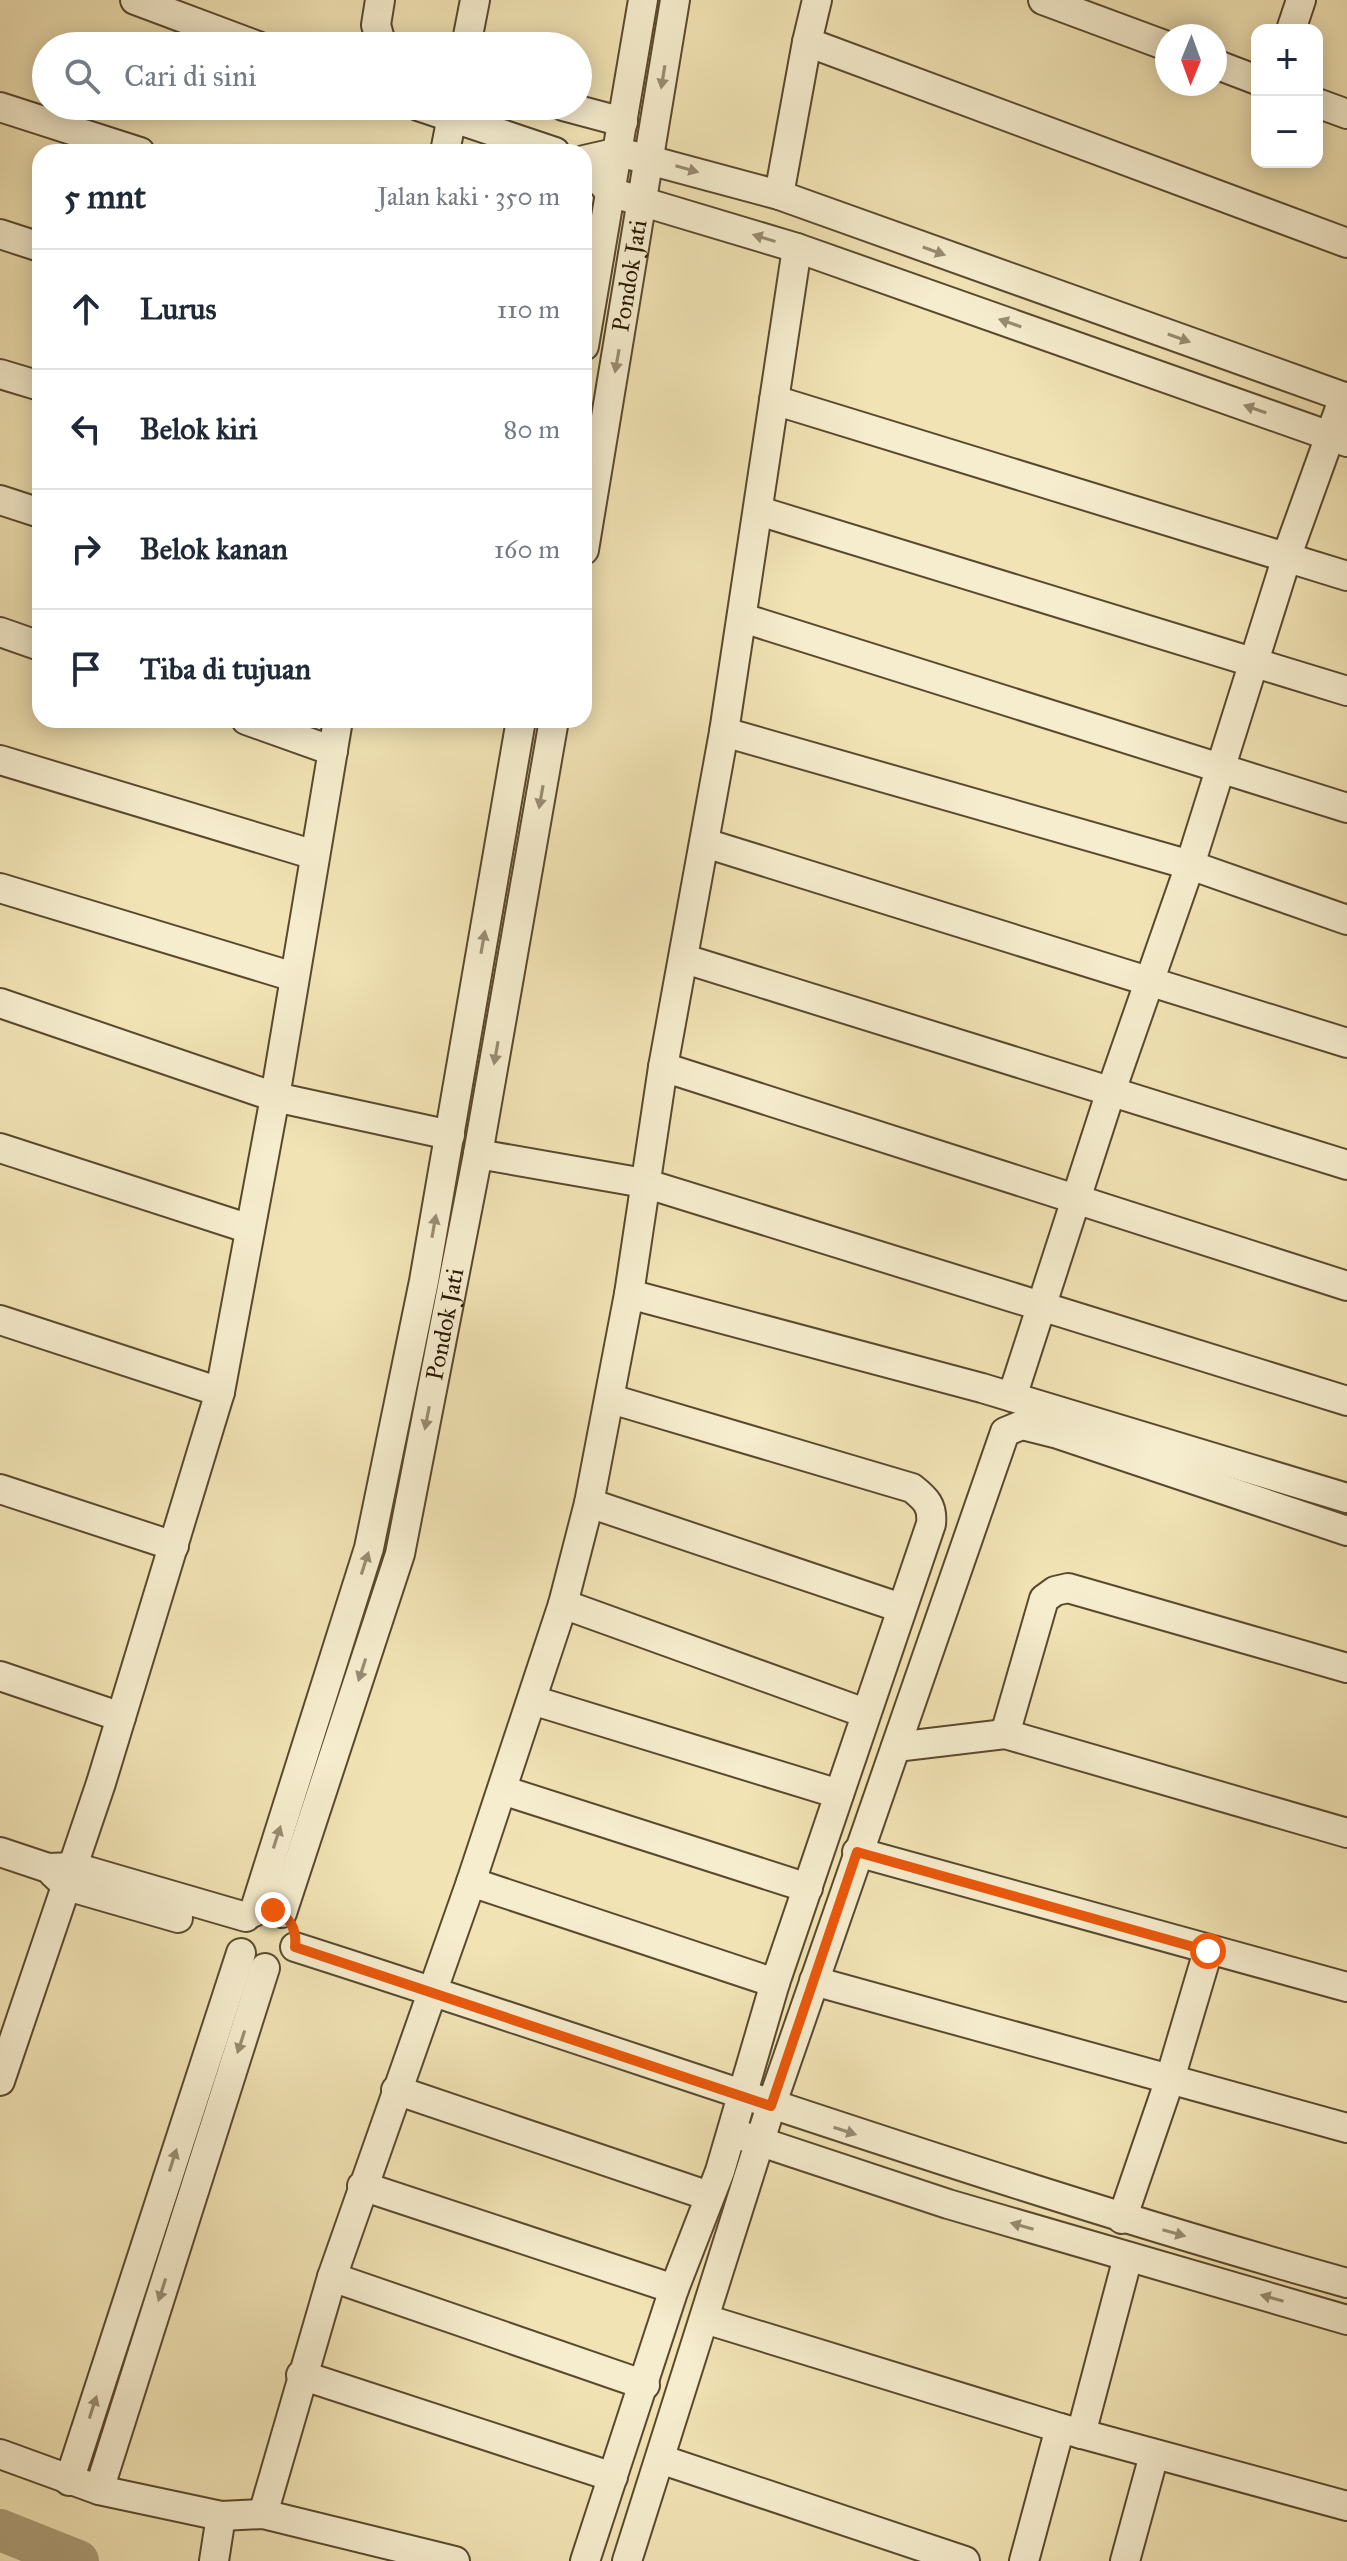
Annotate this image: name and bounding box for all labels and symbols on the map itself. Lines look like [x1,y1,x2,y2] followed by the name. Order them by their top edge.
[1155,24,1227,96] north arrow
[656,65,669,90] one-way arrow
[676,163,700,176] one-way arrow
[605,217,653,334] street label: Pondok Jati
[752,231,776,243] one-way arrow
[922,245,946,257] one-way arrow
[998,316,1022,328] one-way arrow
[1167,332,1191,345] one-way arrow
[610,349,622,374] one-way arrow
[1243,403,1267,415] one-way arrow
[534,785,546,810] one-way arrow
[477,929,490,954] one-way arrow
[489,1041,501,1066] one-way arrow
[428,1213,440,1238] one-way arrow
[419,1265,470,1383] street label: Pondok Jati
[420,1406,433,1431] one-way arrow
[359,1550,371,1574] one-way arrow
[355,1658,367,1682] one-way arrow
[272,1825,284,1849] one-way arrow
[255,1892,291,1928] route end
[1190,1933,1226,1969] route start
[235,2030,247,2054] one-way arrow
[834,2125,858,2137] one-way arrow
[168,2147,180,2171] one-way arrow
[1010,2219,1034,2232] one-way arrow
[1161,2228,1186,2240] one-way arrow
[156,2278,168,2302] one-way arrow
[1260,2291,1284,2304] one-way arrow
[87,2394,99,2418] one-way arrow

